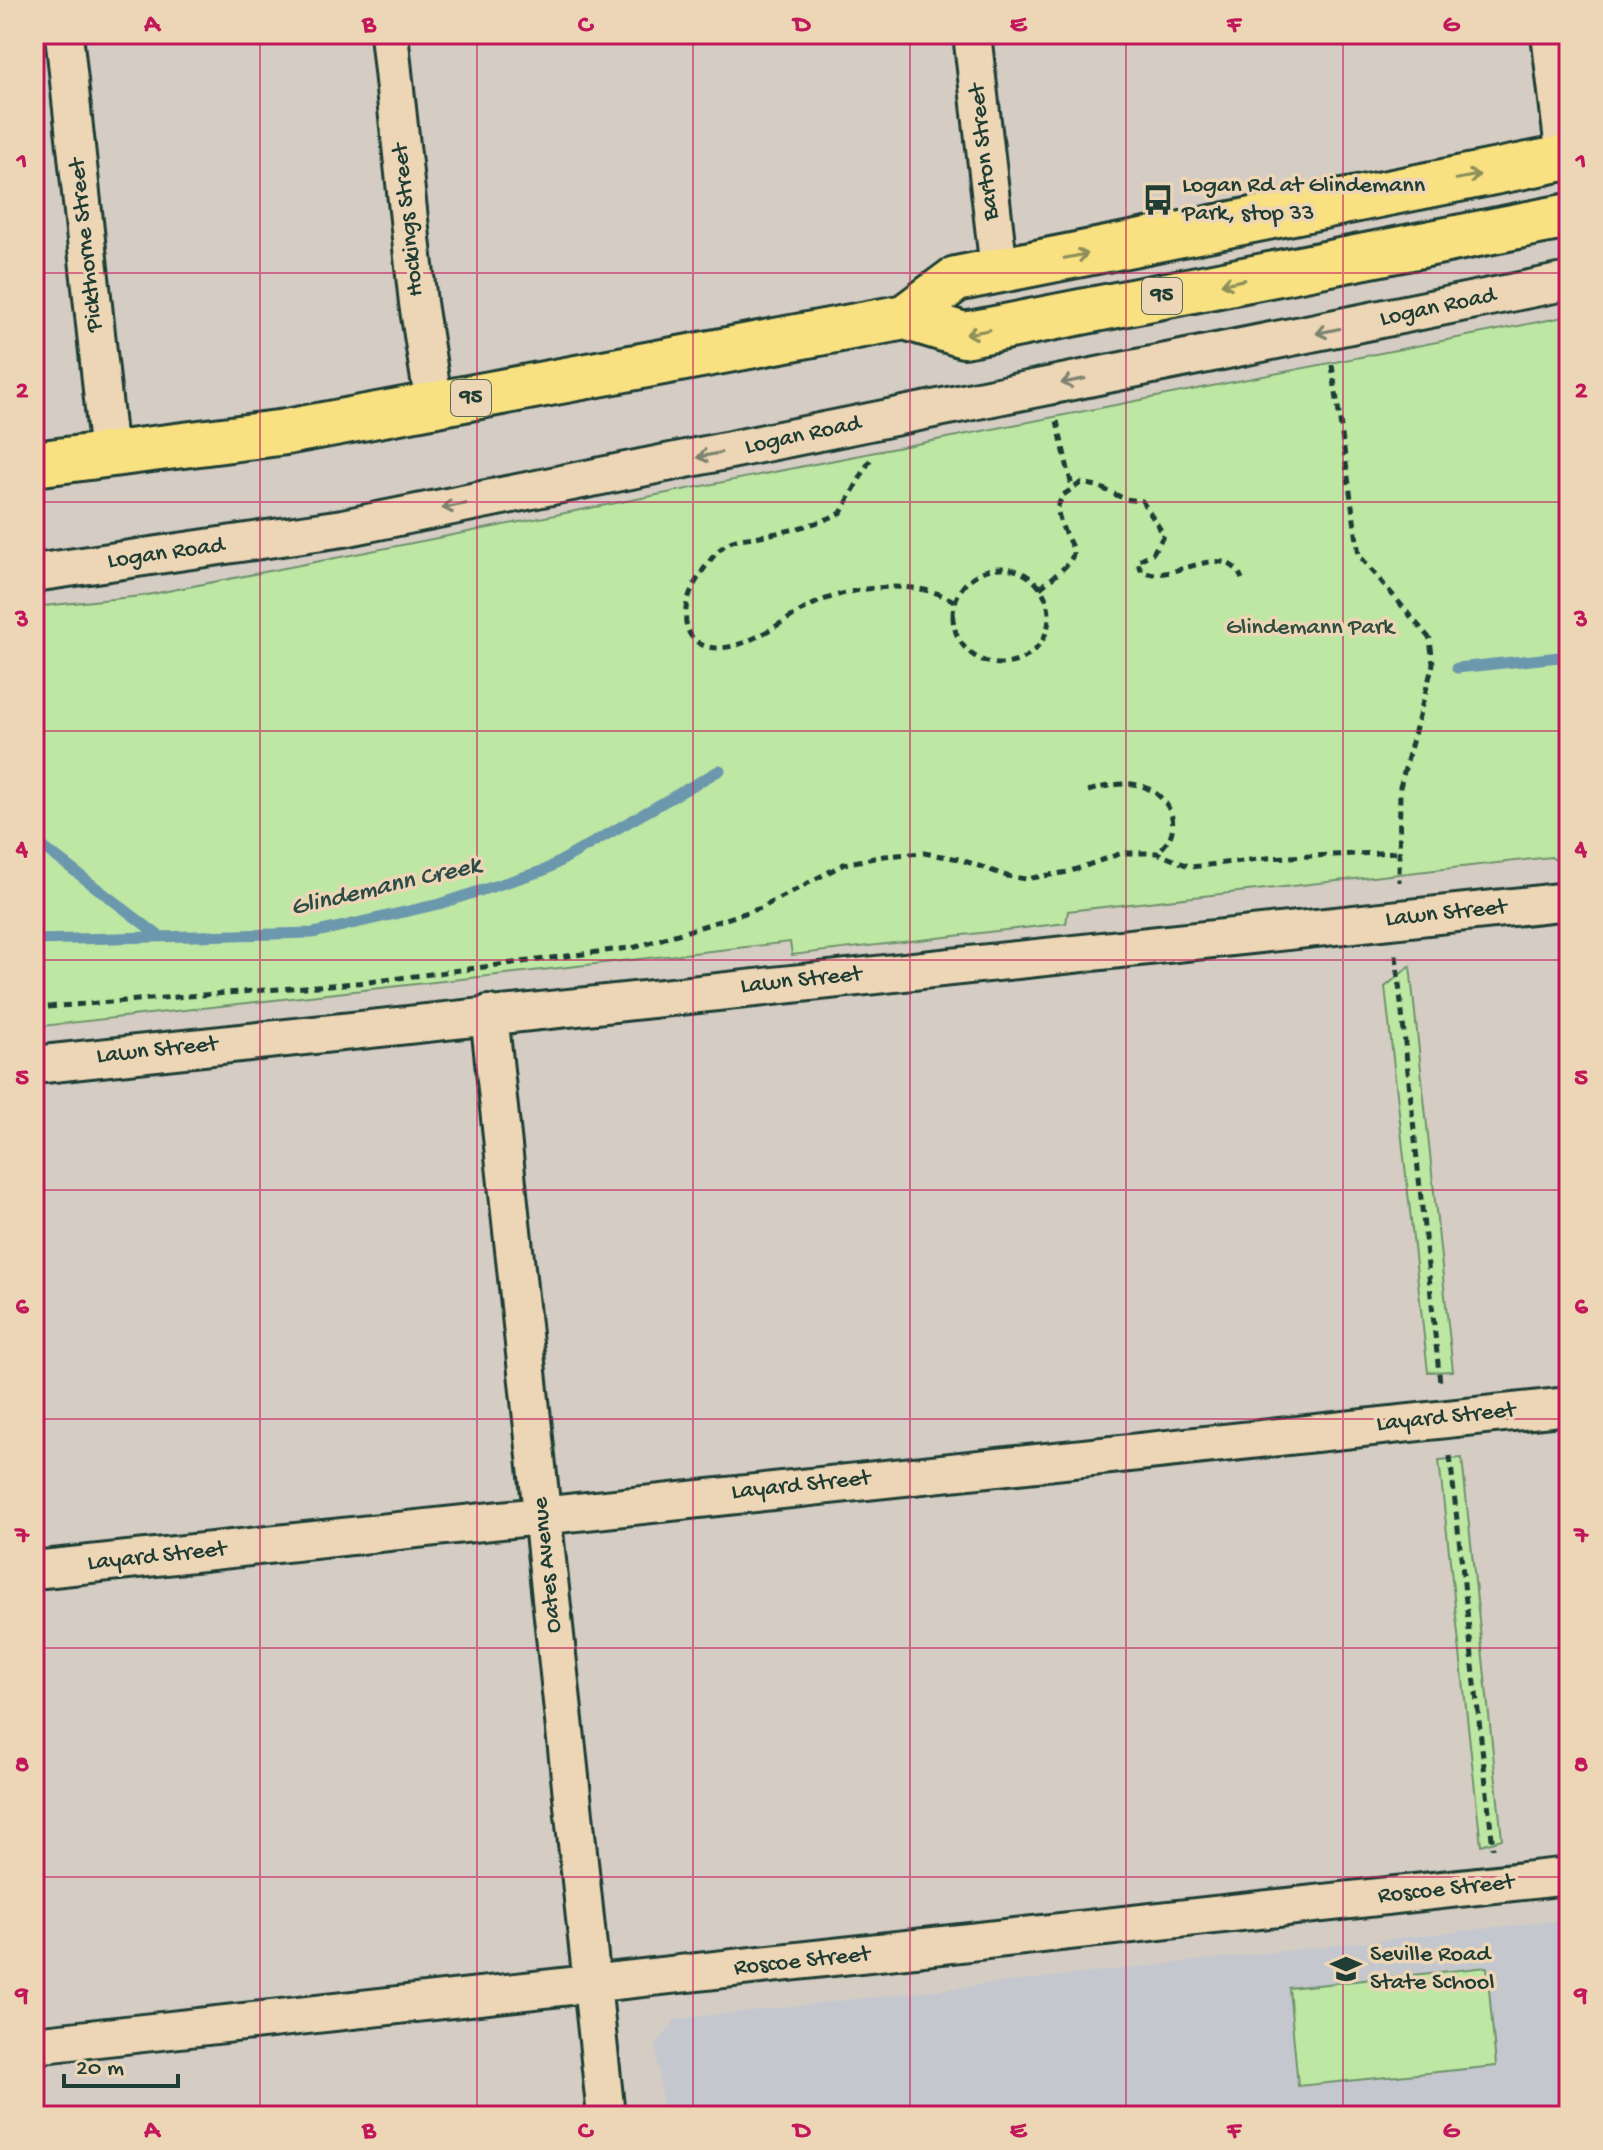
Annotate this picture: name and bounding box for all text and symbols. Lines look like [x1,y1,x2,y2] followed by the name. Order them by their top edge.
[143,11,161,42] text: A
[361,11,377,42] text: B
[578,11,595,42] text: C
[792,11,812,42] text: D
[1010,11,1028,42] text: E
[1226,11,1242,42] text: F
[1443,11,1461,42] text: G
[963,80,1007,223] street label: Barton Street
[386,140,431,298] street label: Hockings Street
[16,148,27,179] text: 1
[1575,148,1586,179] text: 1
[63,155,111,334] street label: Pickthorne Street
[1454,169,1480,184] one-way arrow
[1181,172,1426,229] place label: Logan Rd at Glindemann Park, stop 33
[1141,183,1175,217] bus stop icon: Logan Rd at Glindemann Park, stop 33
[1062,247,1088,262] one-way arrow
[1221,275,1246,290] one-way arrow
[1142,278,1182,314] road number: 95
[1377,281,1500,334] street label: Logan Road
[1316,324,1341,339] one-way arrow
[966,326,991,341] one-way arrow
[1061,375,1086,390] one-way arrow
[16,377,29,408] text: 2
[1575,377,1588,408] text: 2
[451,380,491,416] road number: 95
[742,409,865,462] street label: Logan Road
[696,449,722,464] one-way arrow
[441,500,467,515] one-way arrow
[106,531,228,577] street label: Logan Road
[14,606,29,637] text: 3
[1573,606,1588,637] text: 3
[1226,614,1396,643] park label: Glindemann Park
[15,835,29,866] text: 4
[1574,835,1588,866] text: 4
[288,851,486,925] water label: Glindemann Creek
[1384,893,1510,935] street label: Lawn Street
[739,960,865,1002] street label: Lawn Street
[95,1030,221,1072] street label: Lawn Street
[15,1064,29,1095] text: 5
[1574,1064,1588,1095] text: 5
[15,1293,29,1324] text: 6
[1574,1293,1588,1324] text: 6
[1375,1396,1519,1440] street label: Layard Street
[730,1464,874,1508] street label: Layard Street
[526,1495,570,1634] street label: Oates Avenue
[13,1522,30,1553] text: 7
[1572,1522,1589,1553] text: 7
[86,1535,230,1579] street label: Layard Street
[15,1751,29,1782] text: 8
[1574,1751,1588,1782] text: 8
[1377,1868,1518,1912] street label: Roscoe Street
[733,1940,874,1984] street label: Roscoe Street
[1370,1941,1495,1998] place label: Seville Road State School
[1329,1952,1363,1986] school or university icon: Seville Road State School
[13,1981,29,2012] text: 9
[1572,1981,1588,2012] text: 9
[64,2038,178,2088] scale bar
[76,2055,124,2084] text: 20 m
[143,2117,161,2148] text: A
[361,2117,377,2148] text: B
[578,2117,595,2148] text: C
[792,2117,812,2148] text: D
[1010,2117,1028,2148] text: E
[1226,2117,1242,2148] text: F
[1443,2117,1461,2148] text: G

